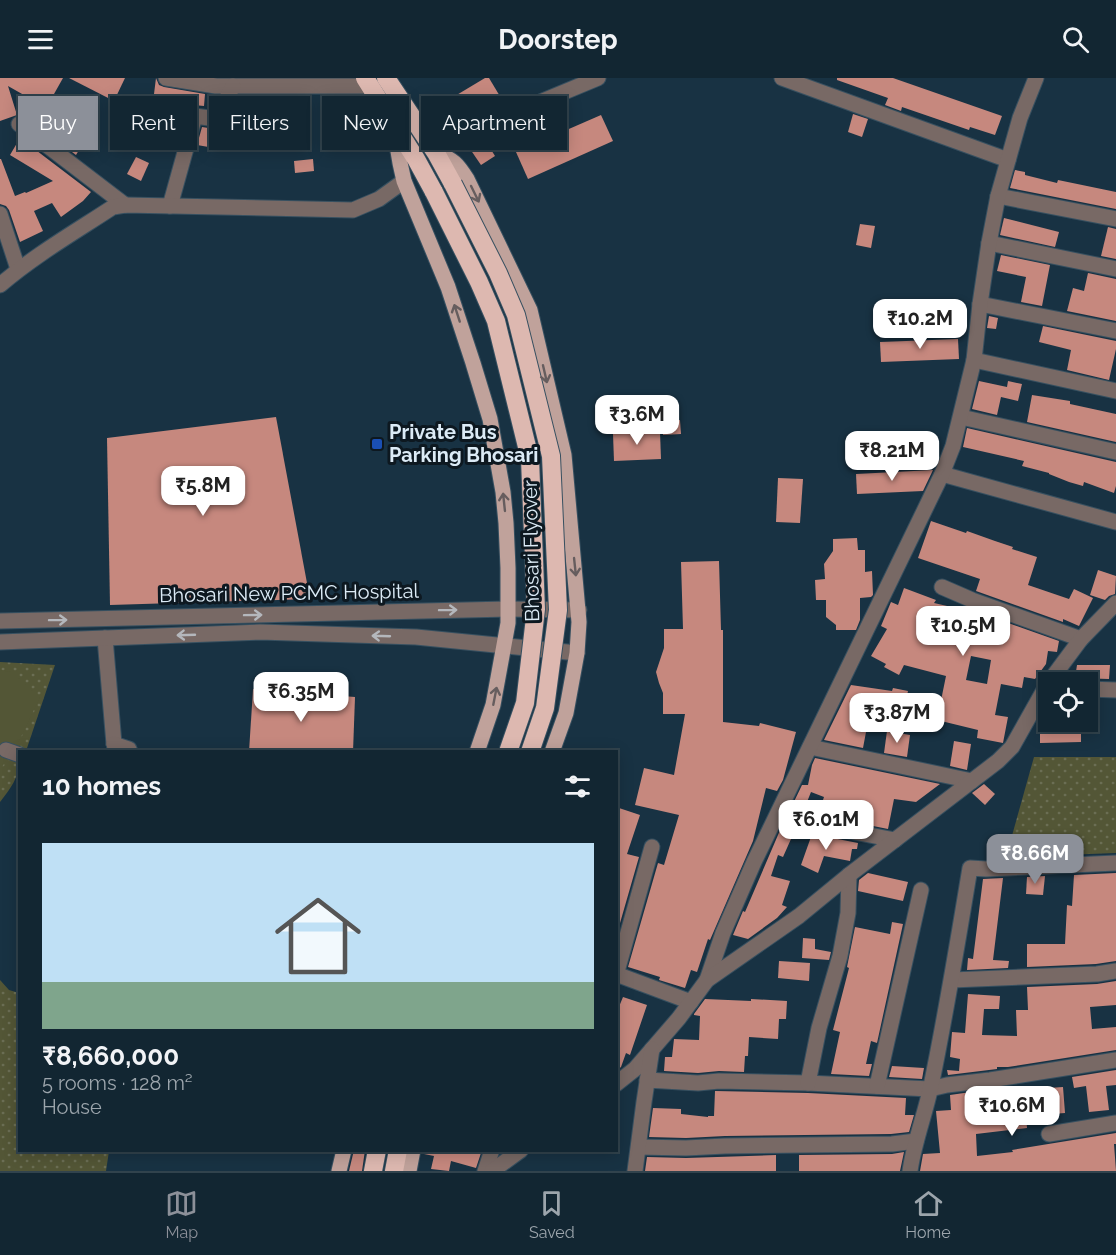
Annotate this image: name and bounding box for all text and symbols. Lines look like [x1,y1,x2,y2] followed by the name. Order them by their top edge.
[24,23,57,56] icon: menu
[1059,23,1092,56] icon: search
[498,24,618,55] text: Doorstep
[18,96,98,150] chip: Buy
[110,96,197,150] chip: Rent
[209,96,310,150] chip: Filters
[322,96,409,150] chip: New
[421,96,567,150] chip: Apartment
[469,184,481,202] one-way arrow
[871,299,969,350] pin: ₹10.2M
[450,304,461,323] one-way arrow
[887,306,953,330] text: ₹10.2M
[540,364,551,384] one-way arrow
[595,395,679,446] pin: ₹3.6M
[609,402,665,426] text: ₹3.6M
[389,420,538,467] place label: Private Bus Parking Bhosari
[843,431,941,482] pin: ₹8.21M
[370,437,384,451] marker: Private Bus Parking Bhosari
[859,438,925,462] text: ₹8.21M
[161,466,245,517] pin: ₹5.8M
[175,473,231,497] text: ₹5.8M
[518,480,544,622] street label: Bhosari Flyover
[498,493,509,513] one-way arrow
[570,556,581,576] one-way arrow
[159,579,420,607] street label: Bhosari New PCMC Hospital
[438,605,458,616] one-way arrow
[914,606,1012,657] pin: ₹10.5M
[243,609,263,621] one-way arrow
[930,613,996,637] text: ₹10.5M
[48,614,68,626] one-way arrow
[176,630,196,641] one-way arrow
[371,630,391,642] one-way arrow
[252,672,350,723] pin: ₹6.35M
[1038,672,1098,732] map controls
[1038,672,1098,732] button: locate
[268,679,334,703] text: ₹6.35M
[490,686,501,706] one-way arrow
[848,693,946,744] pin: ₹3.87M
[864,700,930,724] text: ₹3.87M
[561,770,594,803] icon: filters
[42,771,161,801] text: 10 homes
[777,800,875,851] pin: ₹6.01M
[793,807,859,831] text: ₹6.01M
[986,834,1084,885] pin: ₹8.66M
[1001,841,1069,865] text: ₹8.66M
[264,882,372,990] icon: home
[42,1041,179,1071] text: ₹8,660,000
[42,1071,193,1095] text: 5 rooms · 128 m²
[963,1086,1061,1137] pin: ₹10.6M
[979,1093,1045,1117] text: ₹10.6M
[42,1095,102,1119] text: House
[165,1187,198,1242] tab: Map
[529,1187,575,1242] tab: Saved
[905,1187,951,1242] tab: Home

